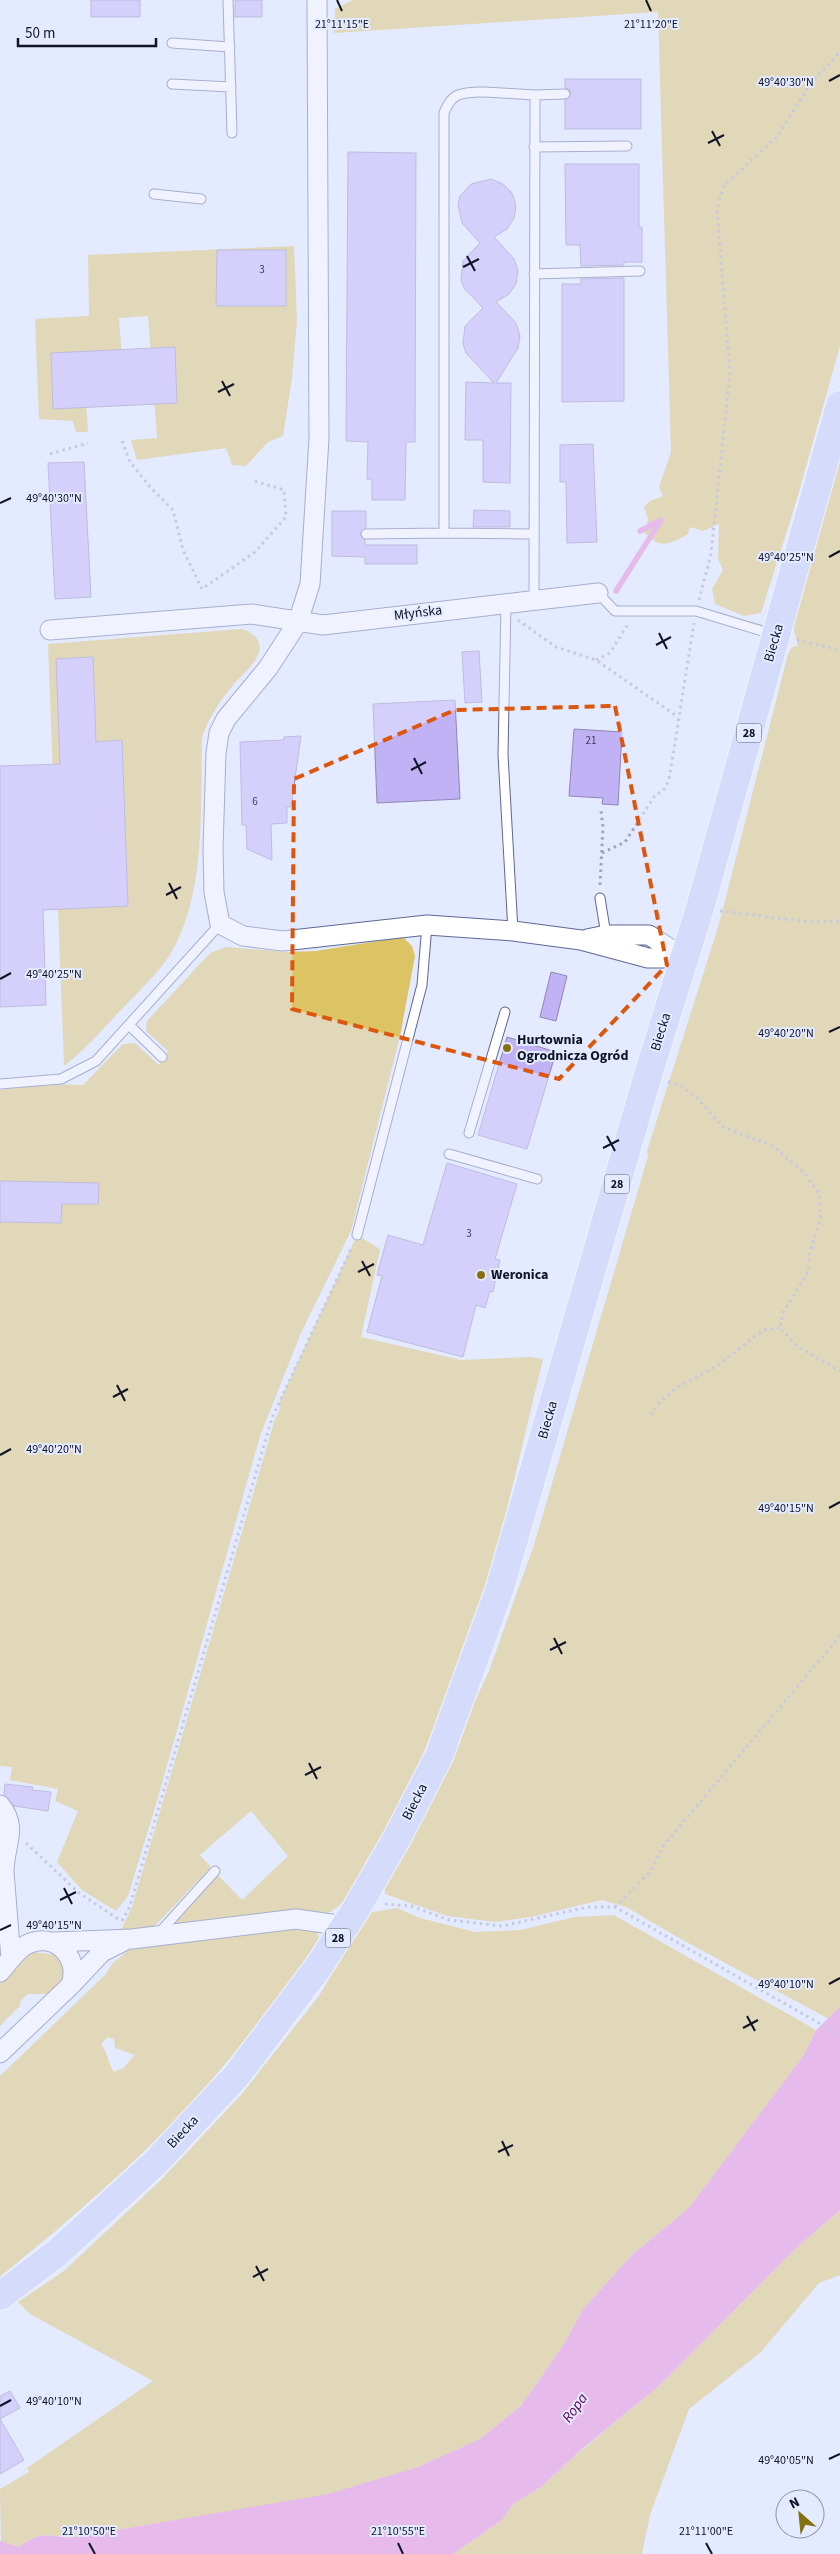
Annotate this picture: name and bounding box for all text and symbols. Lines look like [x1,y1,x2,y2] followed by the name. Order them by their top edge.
[18,15,155,47] scale bar
[315,16,369,33] text: 21°11'15"E
[624,16,678,33] text: 21°11'20"E
[25,23,55,44] text: 50 m
[758,74,814,91] text: 49°40'30"N
[259,262,265,277] house number: 3
[26,490,82,507] text: 49°40'30"N
[758,549,814,566] text: 49°40'25"N
[393,600,443,626] street label: Młyńska
[759,622,789,664] street label: Biecka
[736,724,762,742] road number: 28
[586,733,596,748] house number: 21
[252,794,258,809] house number: 6
[26,966,82,983] text: 49°40'25"N
[646,1010,676,1054] street label: Biecka
[758,1025,814,1042] text: 49°40'20"N
[517,1030,628,1066] place label: Hurtownia Ogrodnicza Ogród
[501,1042,513,1054] marker: Hurtownia Ogrodnicza Ogród
[604,1174,630,1194] road number: 28
[466,1226,472,1241] house number: 3
[491,1265,549,1285] place label: Weronica
[475,1269,487,1281] marker: Weronica
[533,1399,563,1441] street label: Biecka
[26,1441,82,1458] text: 49°40'20"N
[758,1500,814,1517] text: 49°40'15"N
[397,1780,433,1824] street label: Biecka
[26,1917,82,1934] text: 49°40'15"N
[326,1929,350,1948] road number: 28
[758,1976,814,1993] text: 49°40'10"N
[162,2111,204,2153] street label: Biecka
[557,2389,593,2427] water label: Ropa
[26,2393,82,2410] text: 49°40'10"N
[758,2452,814,2469] text: 49°40'05"N
[775,2489,825,2539] north arrow
[786,2492,803,2514] text: N
[62,2523,116,2540] text: 21°10'50"E
[371,2523,425,2540] text: 21°10'55"E
[679,2523,733,2540] text: 21°11'00"E

